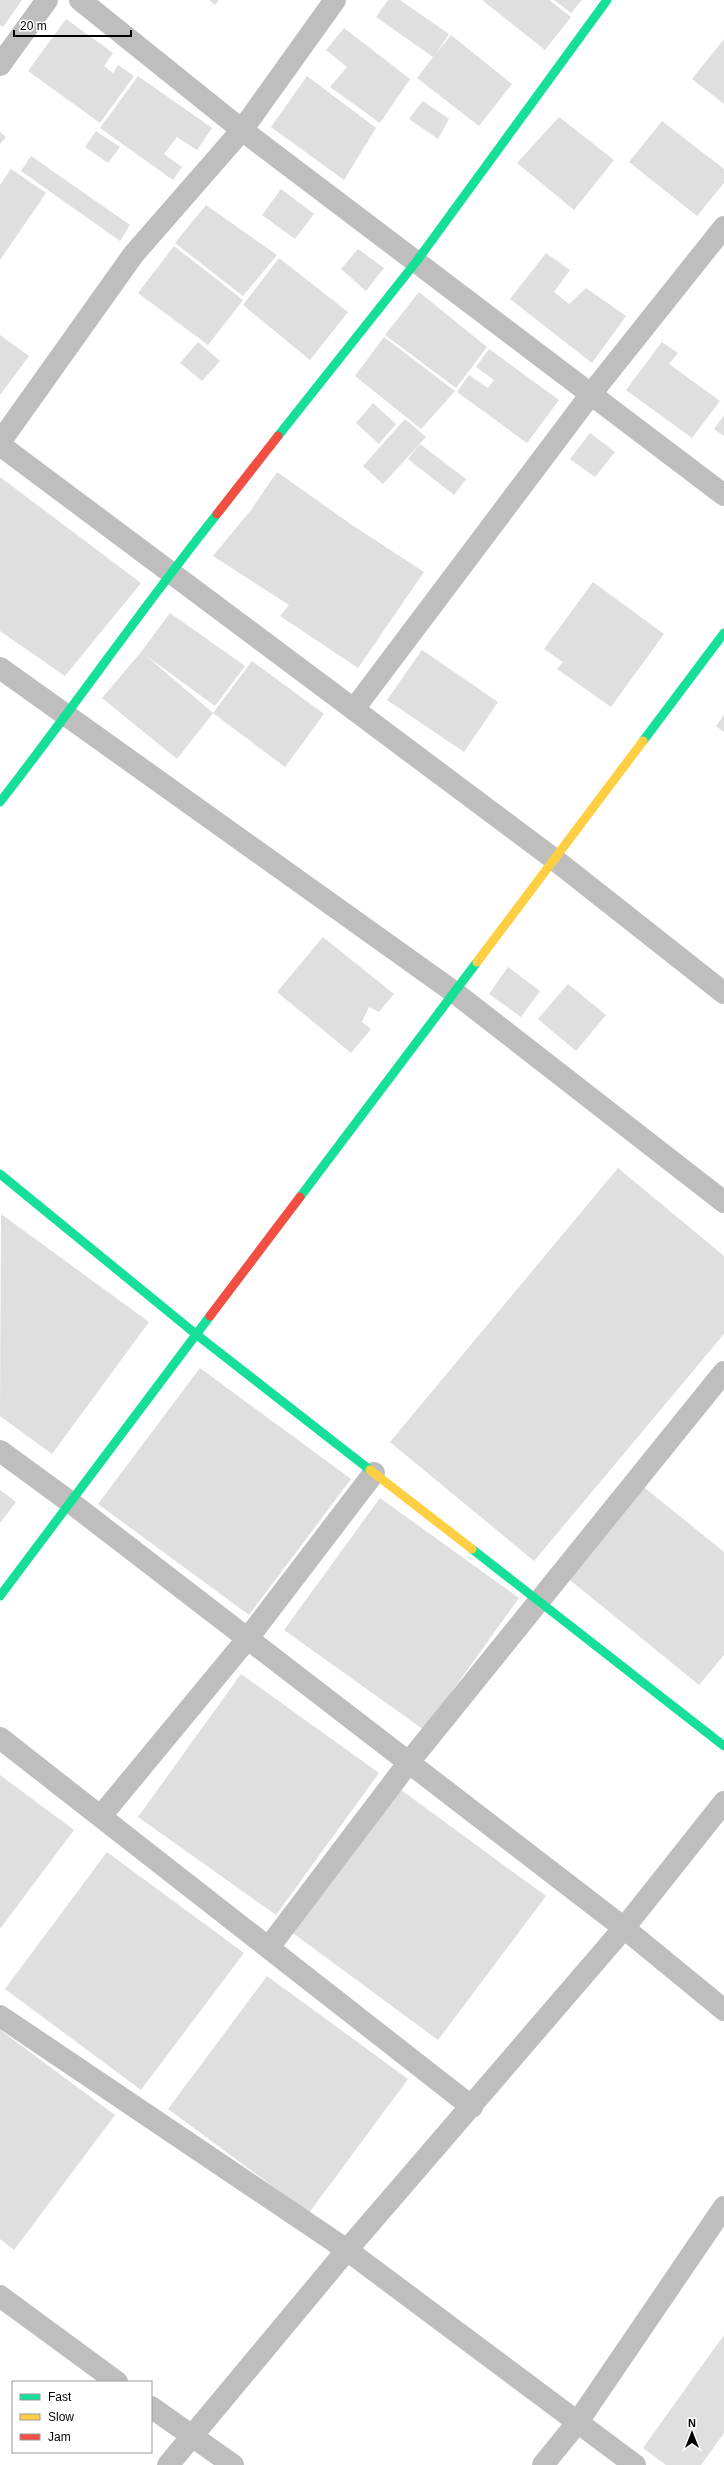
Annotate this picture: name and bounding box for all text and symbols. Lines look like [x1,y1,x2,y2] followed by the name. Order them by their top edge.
[14,12,131,38] scale bar
[20,19,47,33] text: 20 m
[12,2381,152,2453] legend
[48,2390,72,2404] text: Fast
[48,2410,74,2424] text: Slow
[672,2413,712,2453] north arrow
[688,2417,696,2429] text: N
[48,2430,71,2444] text: Jam

